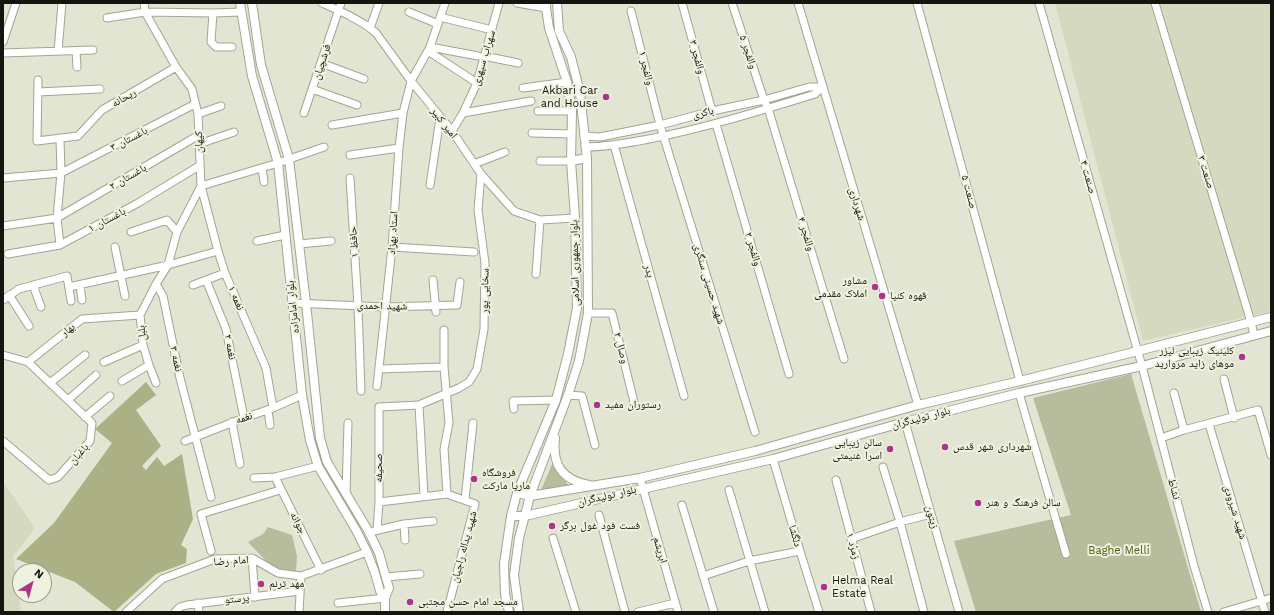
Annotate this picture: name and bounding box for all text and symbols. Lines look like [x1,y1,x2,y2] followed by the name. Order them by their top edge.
[469,29,499,87] street label: سهراب سپهری
[736,33,760,71] street label: والفجر ۵
[686,38,708,76] street label: والفجر ۳
[310,42,334,82] street label: فرشچیان
[635,50,657,86] street label: والفجر ۱
[541,84,598,110] place label: Akbari Car and House
[109,86,139,110] street label: ریحانه
[601,92,611,102] marker: Akbari Car and House
[691,104,715,122] street label: باکری
[428,105,460,141] street label: امیر کبیر
[108,124,150,154] street label: باغستان ۳
[192,131,206,153] street label: کیهان
[1195,154,1217,190] street label: صنعت ۳
[1077,159,1099,195] street label: صنعت ۴
[107,161,149,193] street label: باغستان ۲
[958,174,980,210] street label: صنعت ۵
[846,186,868,222] street label: شهرداری
[86,205,128,235] street label: باغستان ۱
[385,211,401,255] street label: استاد بهزاد
[795,215,817,253] street label: والفجر ۴
[568,220,582,306] street label: بلوار جمهوری اسلامی
[346,226,362,258] street label: حافظ ۱
[742,230,764,268] street label: والفجر ۲
[690,242,728,326] street label: شهید حسینی سنگری
[641,263,657,279] street label: پدر
[478,268,492,314] street label: سخایی پور
[814,274,867,300] place label: مشاور املاک مقدمی
[284,280,302,334] street label: بلوار امامزاده
[870,282,880,292] marker: مشاور املاک مقدمی
[225,284,247,312] street label: نغمه ۱
[890,289,927,303] place label: قهوه کنیا
[877,291,887,301] marker: قهوه کنیا
[357,299,407,313] street label: شهید احمدی
[58,320,78,340] street label: بهار
[135,325,149,341] street label: بلبل
[611,331,631,365] street label: وصال ۲
[221,333,239,361] street label: نغمه ۲
[1155,344,1234,370] place label: کلینیک زیبایی لیزر موهای زاید مروارید
[167,345,185,373] street label: نغمه ۳
[1237,352,1247,362] marker: کلینیک زیبایی لیزر موهای زاید مروارید
[605,398,661,412] place label: رستوران مفید
[592,400,602,410] marker: رستوران مفید
[890,404,952,432] street label: بلوار تولیدگران
[234,409,254,427] street label: نغمه
[833,436,882,462] place label: سالن زیبایی اسرا غنیمتی
[953,440,1031,454] place label: شهرداری شهر قدس
[66,441,92,467] street label: باغبان
[940,442,950,452] marker: شهرداری شهر قدس
[885,444,895,454] marker: سالن زیبایی اسرا غنیمتی
[372,453,386,483] street label: صحیفه
[482,466,530,492] place label: فروشگاه ماریا مارکت
[469,474,479,484] marker: فروشگاه ماریا مارکت
[1165,477,1183,501] street label: نشاط
[576,483,638,509] street label: بلوار تولیدگران
[1220,483,1250,541] street label: شهید شیرودی
[986,496,1061,510] place label: سالن فرهنگ و هنر
[973,498,983,508] marker: سالن فرهنگ و هنر
[923,504,941,530] street label: زیتون
[287,510,309,536] street label: جوانه
[448,510,480,584] street label: شهید یداله راجیان
[560,519,640,533] place label: فست فود غول برگر
[547,521,557,531] marker: فست فود غول برگر
[786,524,804,548] street label: دلگشا
[843,531,863,561] street label: زمرّد ۱
[650,535,670,565] street label: ابریشم
[1088,544,1150,558] park label: Baghe Melli
[213,553,249,569] street label: امام رضا
[12,563,52,603] north arrow
[32,566,46,581] text: N
[832,574,893,600] place label: Helma Real Estate
[269,577,304,591] place label: مهد ترنم
[256,579,266,589] marker: مهد ترنم
[819,582,829,592] marker: Helma Real Estate
[224,591,250,607] street label: پرستو
[418,595,518,609] place label: مسجد امام حسن مجتبی
[405,597,415,607] marker: مسجد امام حسن مجتبی

